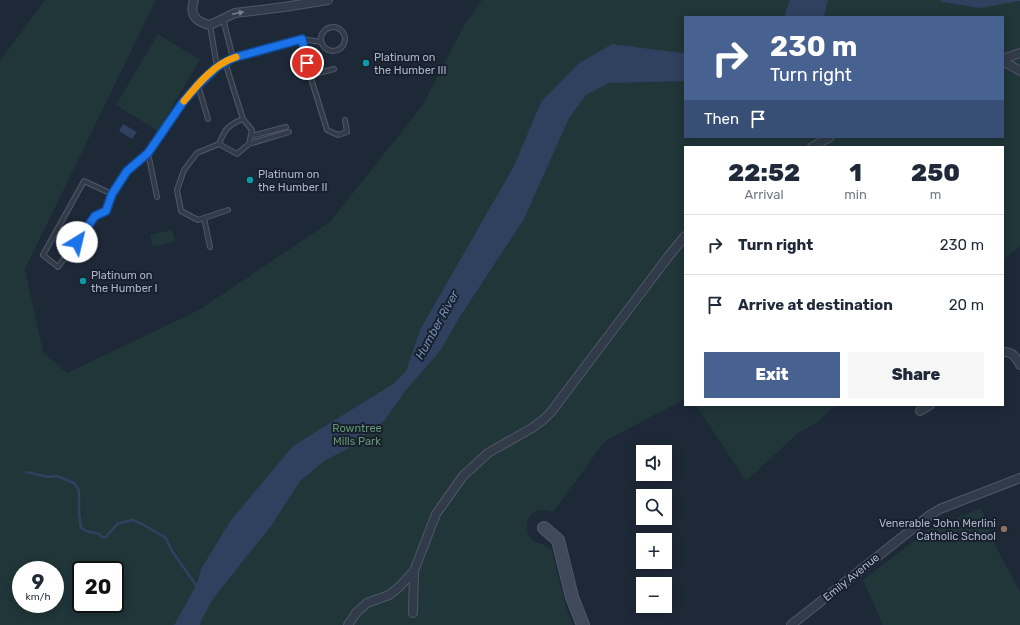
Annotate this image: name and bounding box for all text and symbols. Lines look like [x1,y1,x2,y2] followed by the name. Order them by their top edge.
[232,9,245,15] one-way arrow
[770,30,857,63] text: 230 m
[704,32,756,84] icon: right
[290,46,324,80] pin
[374,51,446,77] place label: Platinum on the Humber III
[296,52,318,74] icon: arrive
[361,58,371,68] marker: Platinum on the Humber III
[770,64,852,86] text: Turn right
[747,108,769,130] icon: arrive
[704,110,739,128] text: Then
[728,159,800,187] text: 22:52
[849,159,862,187] text: 1
[911,159,960,187] text: 250
[258,168,327,194] place label: Platinum on the Humber II
[245,175,255,185] marker: Platinum on the Humber II
[745,187,784,202] text: Arrival
[844,187,867,202] text: min
[930,187,941,202] text: m
[56,221,98,263] position arrow
[704,234,726,256] icon: right
[738,236,813,254] text: Turn right
[940,236,984,254] text: 230 m
[91,269,157,295] place label: Platinum on the Humber I
[78,276,88,286] marker: Platinum on the Humber I
[412,288,462,362] water label: Humber River
[704,294,726,316] icon: arrive
[738,296,893,314] text: Arrive at destination
[949,296,984,314] text: 20 m
[704,352,840,398] button: Exit
[848,352,984,398] button: Share
[332,422,382,448] park label: Rowntree Mills Park
[636,445,672,613] map controls
[636,445,672,481] button: sound
[636,489,672,525] button: search
[879,517,996,543] place label: Venerable John Merlini Catholic School
[999,524,1009,534] marker: Venerable John Merlini Catholic School
[636,533,672,569] button: +
[821,551,882,604] street label: Emily Avenue
[72,561,124,613] speed limit sign: 20
[32,570,44,594] text: 9
[636,577,672,613] button: −
[26,591,50,603] text: km/h

